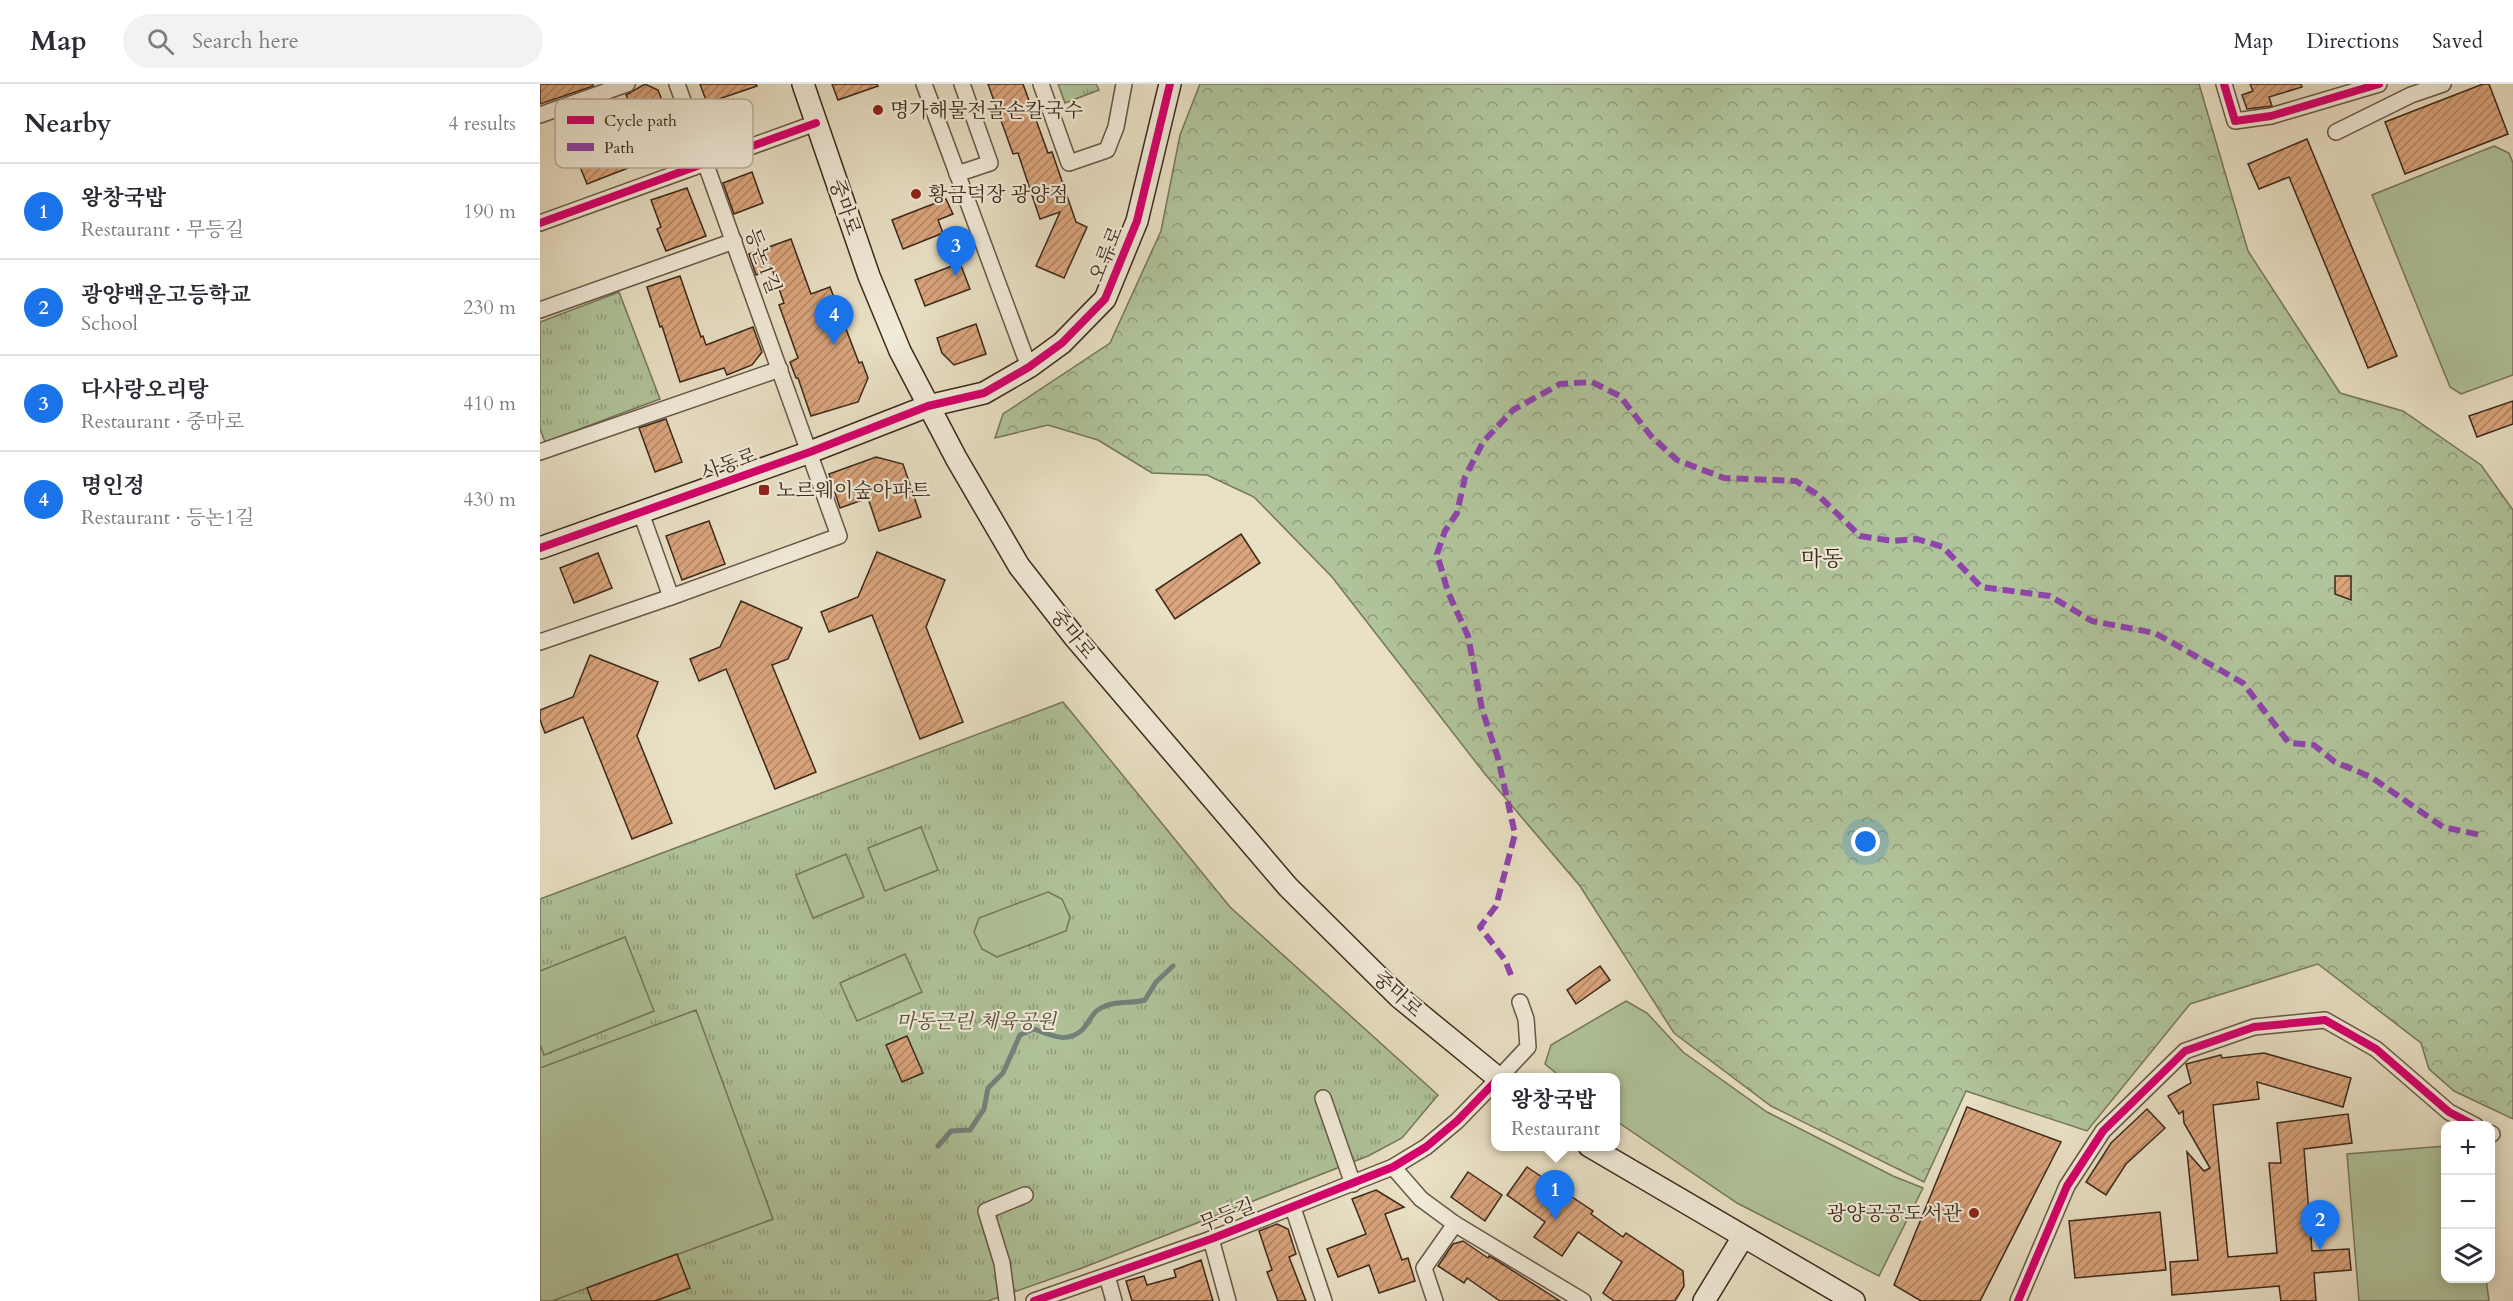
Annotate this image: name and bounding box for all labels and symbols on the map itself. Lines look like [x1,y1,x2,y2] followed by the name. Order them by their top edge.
[890,97,1083,124] place label: 명가해물전골손칼국수
[555,99,753,168] legend
[871,103,885,117] marker: 명가해물전골손칼국수
[604,110,677,132] text: Cycle path
[604,137,634,159] text: Path
[823,175,867,239] street label: 중마로
[928,181,1069,208] place label: 황금덕장 광양점
[909,187,923,201] marker: 황금덕장 광양점
[1083,222,1129,286] street label: 오류로
[739,224,787,298] street label: 등논1길
[936,226,976,276] pin: 3
[814,296,854,345] pin: 4
[697,441,761,487] street label: 사동로
[776,477,931,504] place label: 노르웨이숲아파트
[757,483,771,497] marker: 노르웨이숲아파트
[1801,544,1843,574] district label: 마동
[1044,603,1102,665] street label: 중마로
[1851,827,1880,856] your location
[1367,965,1429,1023] street label: 중마로
[896,1008,1058,1035] park label: 마동근린 체육공원
[1536,1170,1574,1220] pin: 1
[1195,1192,1259,1238] street label: 무등길
[1827,1200,1963,1227] place label: 광양공공도서관
[2300,1200,2340,1250] pin: 2
[1967,1206,1981,1220] marker: 광양공공도서관

